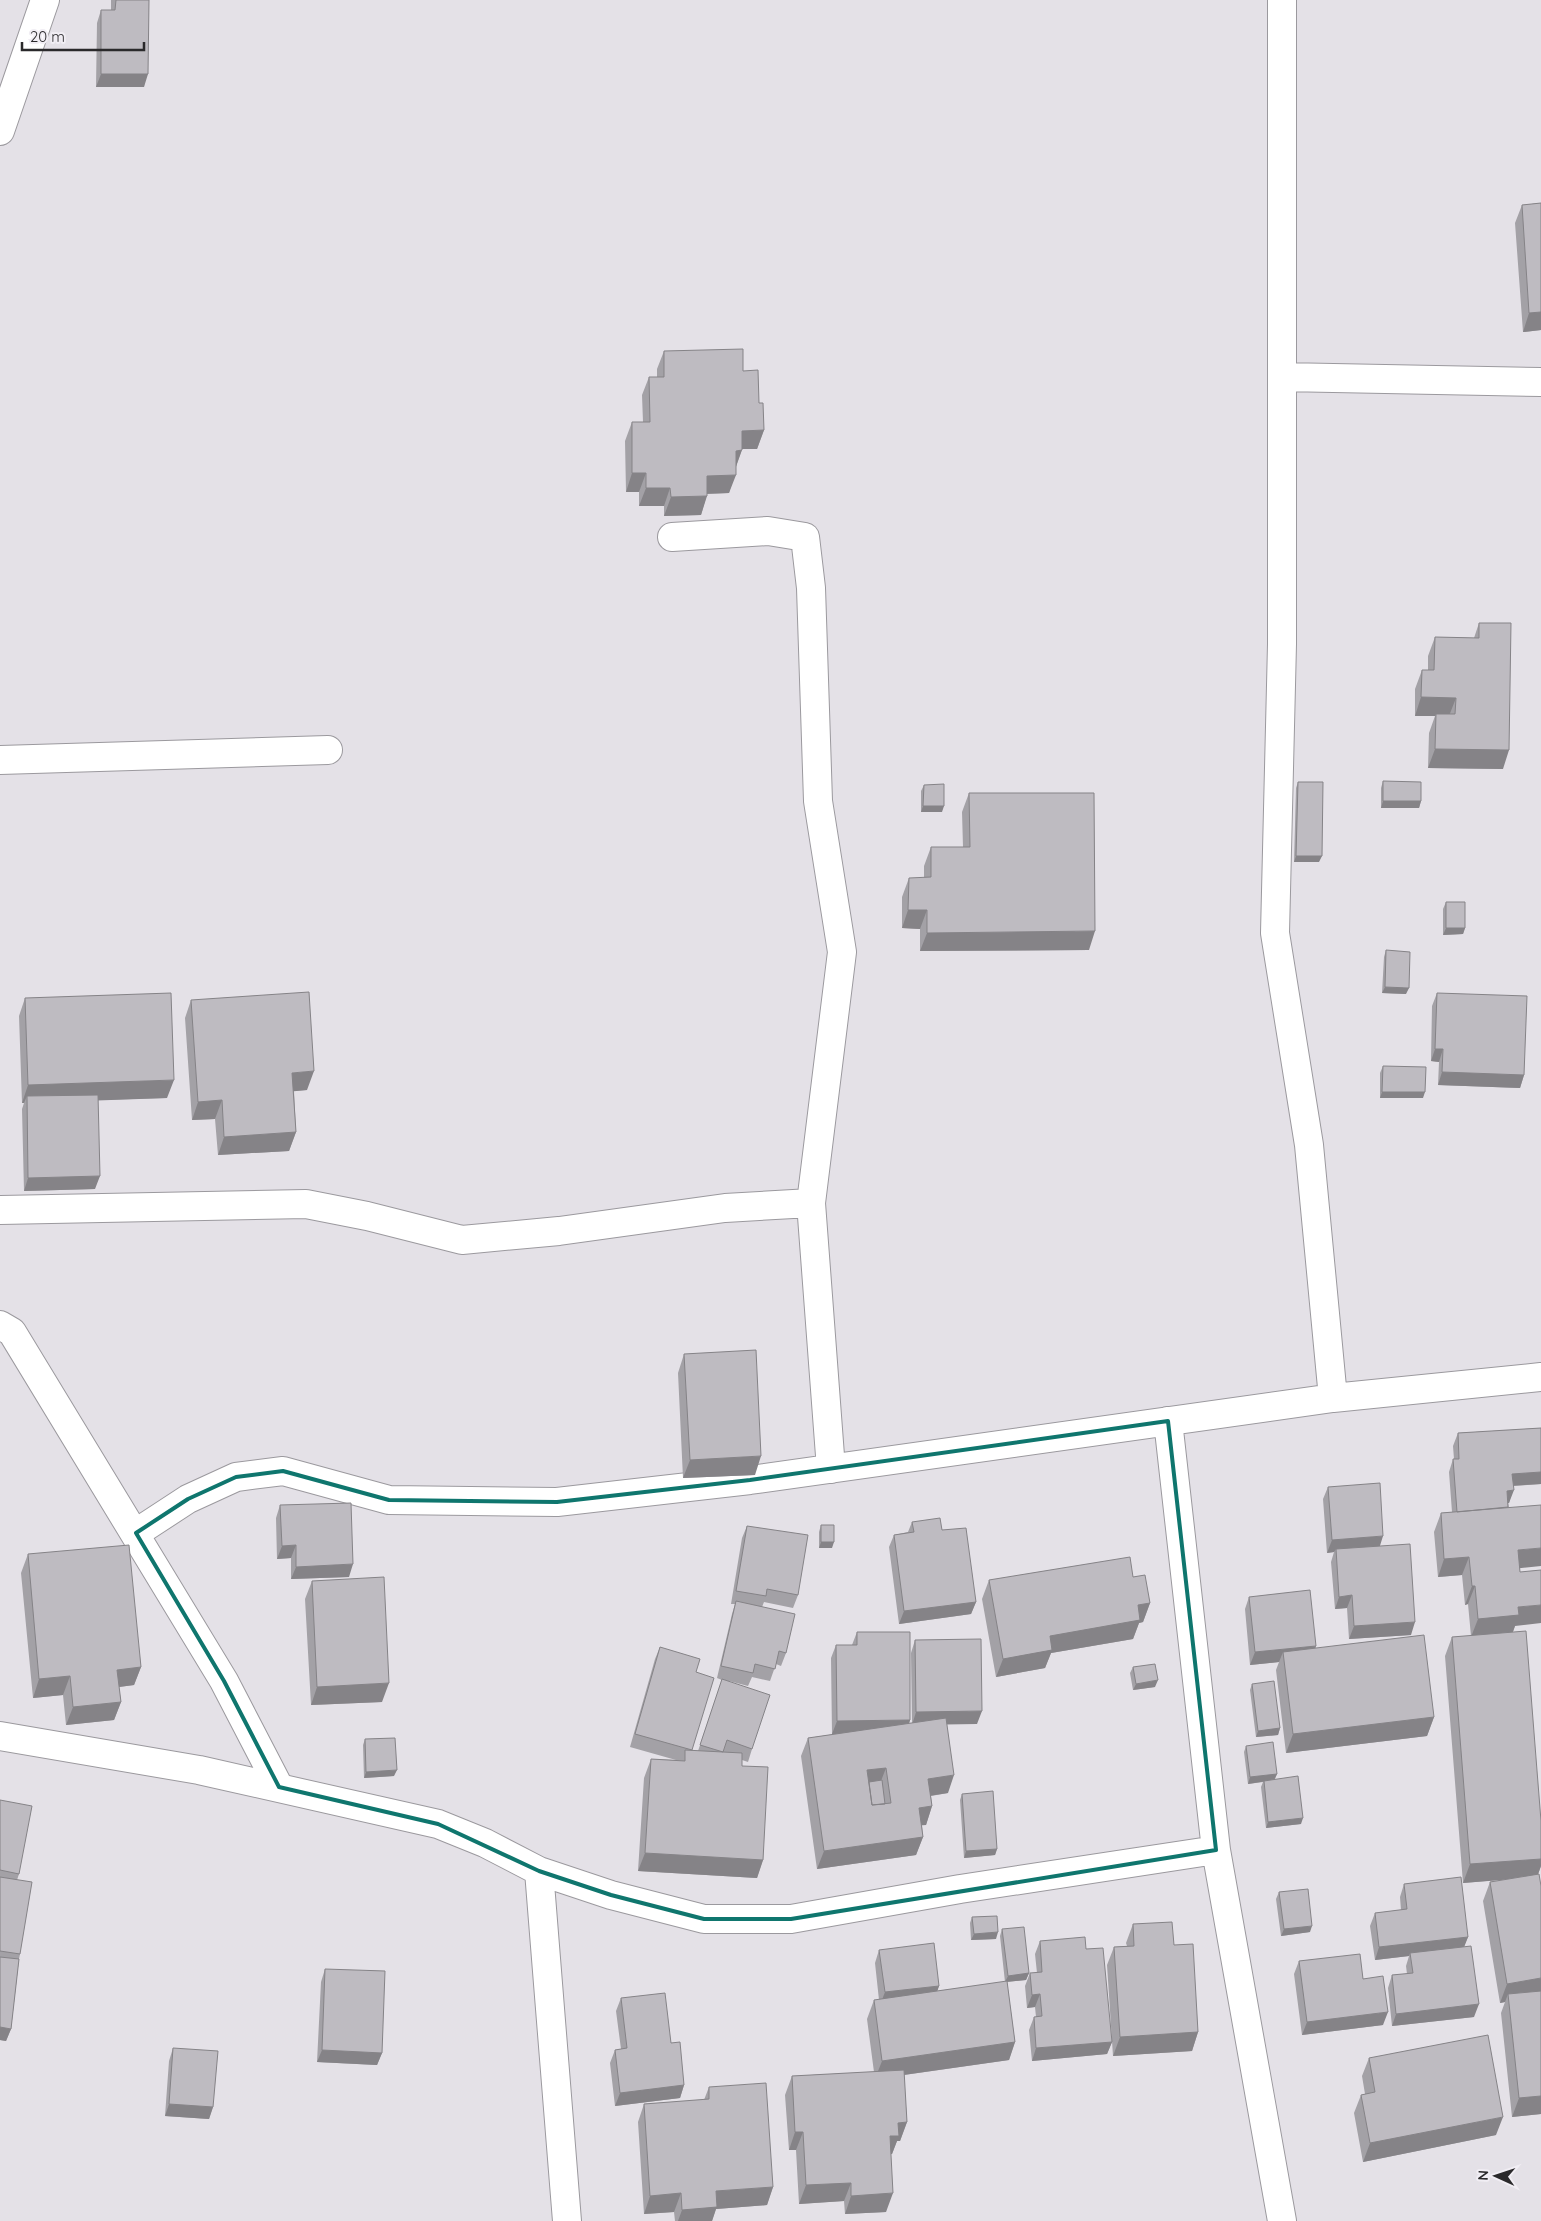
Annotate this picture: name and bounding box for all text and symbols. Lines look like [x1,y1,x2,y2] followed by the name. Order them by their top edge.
[22,20,145,52] scale bar
[30,27,65,46] text: 20 m
[1471,2151,1521,2201] north arrow
[1474,2170,1492,2181] text: N

